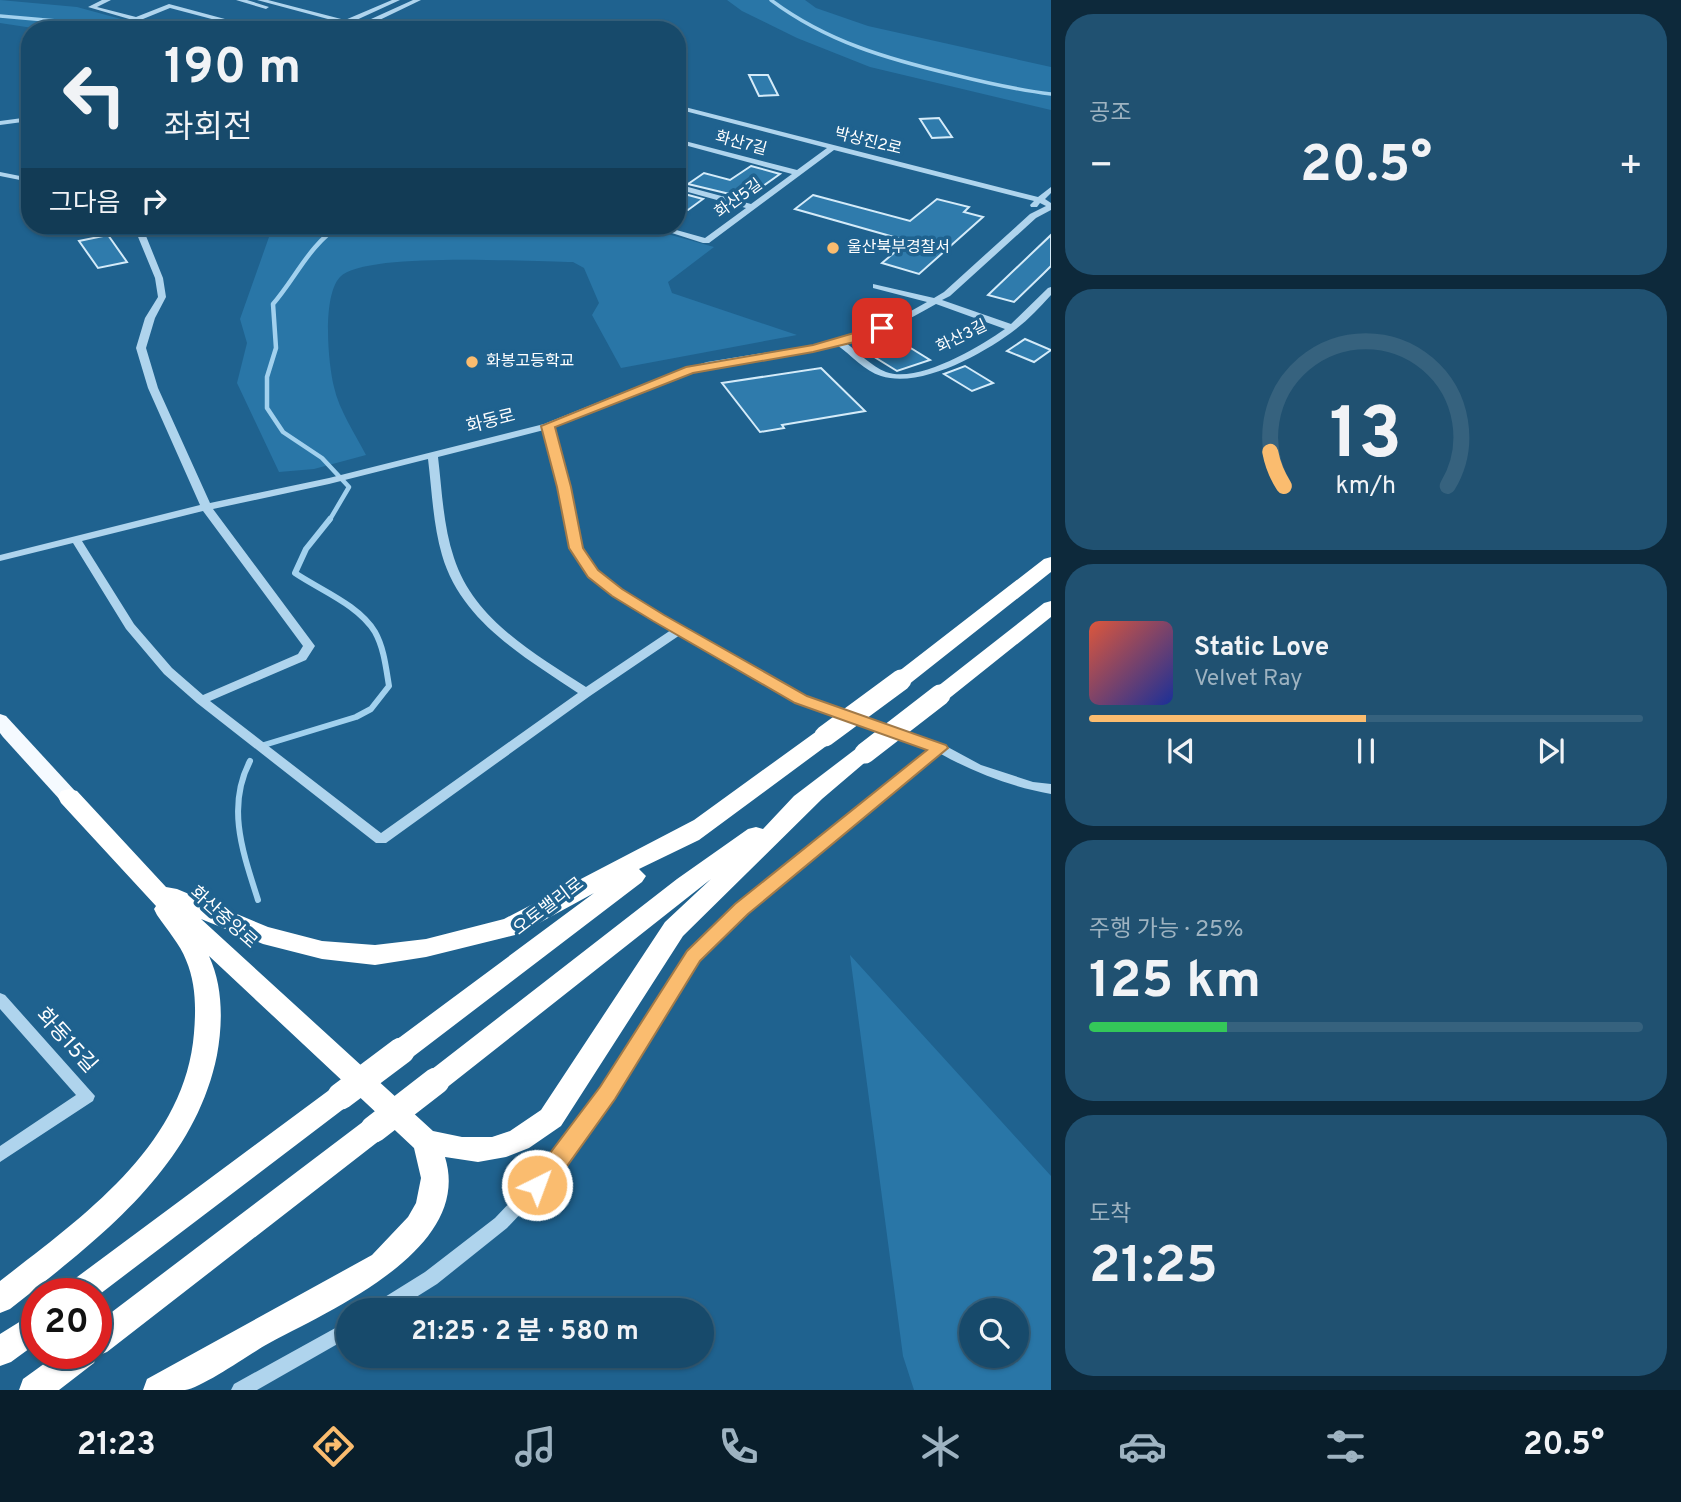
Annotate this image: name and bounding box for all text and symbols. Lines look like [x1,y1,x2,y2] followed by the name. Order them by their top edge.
[164,39,301,101] text: 190 m
[49,49,140,140] icon: left
[1089,100,1131,129] text: 공조
[164,109,252,149] text: 좌회전
[832,124,904,160] street label: 박상진2로
[713,128,769,160] street label: 화산7길
[1300,134,1432,200] text: 20.5°
[1089,143,1114,192] text: −
[1618,143,1643,192] text: +
[711,175,767,223] street label: 화산5길
[135,182,173,220] icon: right
[49,188,121,221] text: 그다음
[847,238,950,258] place label: 울산북부경찰서
[825,240,841,256] marker: 울산북부경찰서
[852,298,912,358] pin
[863,309,901,347] icon: arrive
[933,316,991,358] street label: 화산3길
[486,352,574,372] place label: 화봉고등학교
[464,354,480,370] marker: 화봉고등학교
[1330,392,1402,484] text: 13
[464,405,518,439] street label: 화동로
[1336,471,1396,503] text: km/h
[1194,632,1329,665] text: Static Love
[1194,665,1302,694] text: Velvet Ray
[1162,732,1200,770] icon: previous
[1347,732,1385,770] icon: pause
[1532,732,1570,770] icon: next
[509,873,589,941] street label: 오토밸리로
[185,882,261,954] street label: 화산중앙로
[1089,916,1243,945] text: 주행 가능 · 25%
[1089,950,1261,1016] text: 125 km
[30,1003,102,1079] street label: 화동15길
[500,1148,574,1222] position arrow
[1089,1201,1131,1230] text: 도착
[1089,1235,1218,1301] text: 21:25
[21,1278,112,1369] speed limit sign: 20
[959,1298,1029,1368] map controls
[959,1298,1029,1368] button: search
[411,1316,639,1349] text: 21:25 · 2 분 · 580 m
[309,1422,358,1471] icon: directions
[511,1422,560,1471] icon: music
[714,1422,763,1471] icon: phone
[916,1422,965,1471] icon: climate
[1118,1422,1167,1471] icon: car
[1321,1422,1370,1471] icon: filters
[77,1426,156,1466] text: 21:23
[1523,1426,1604,1466] text: 20.5°

